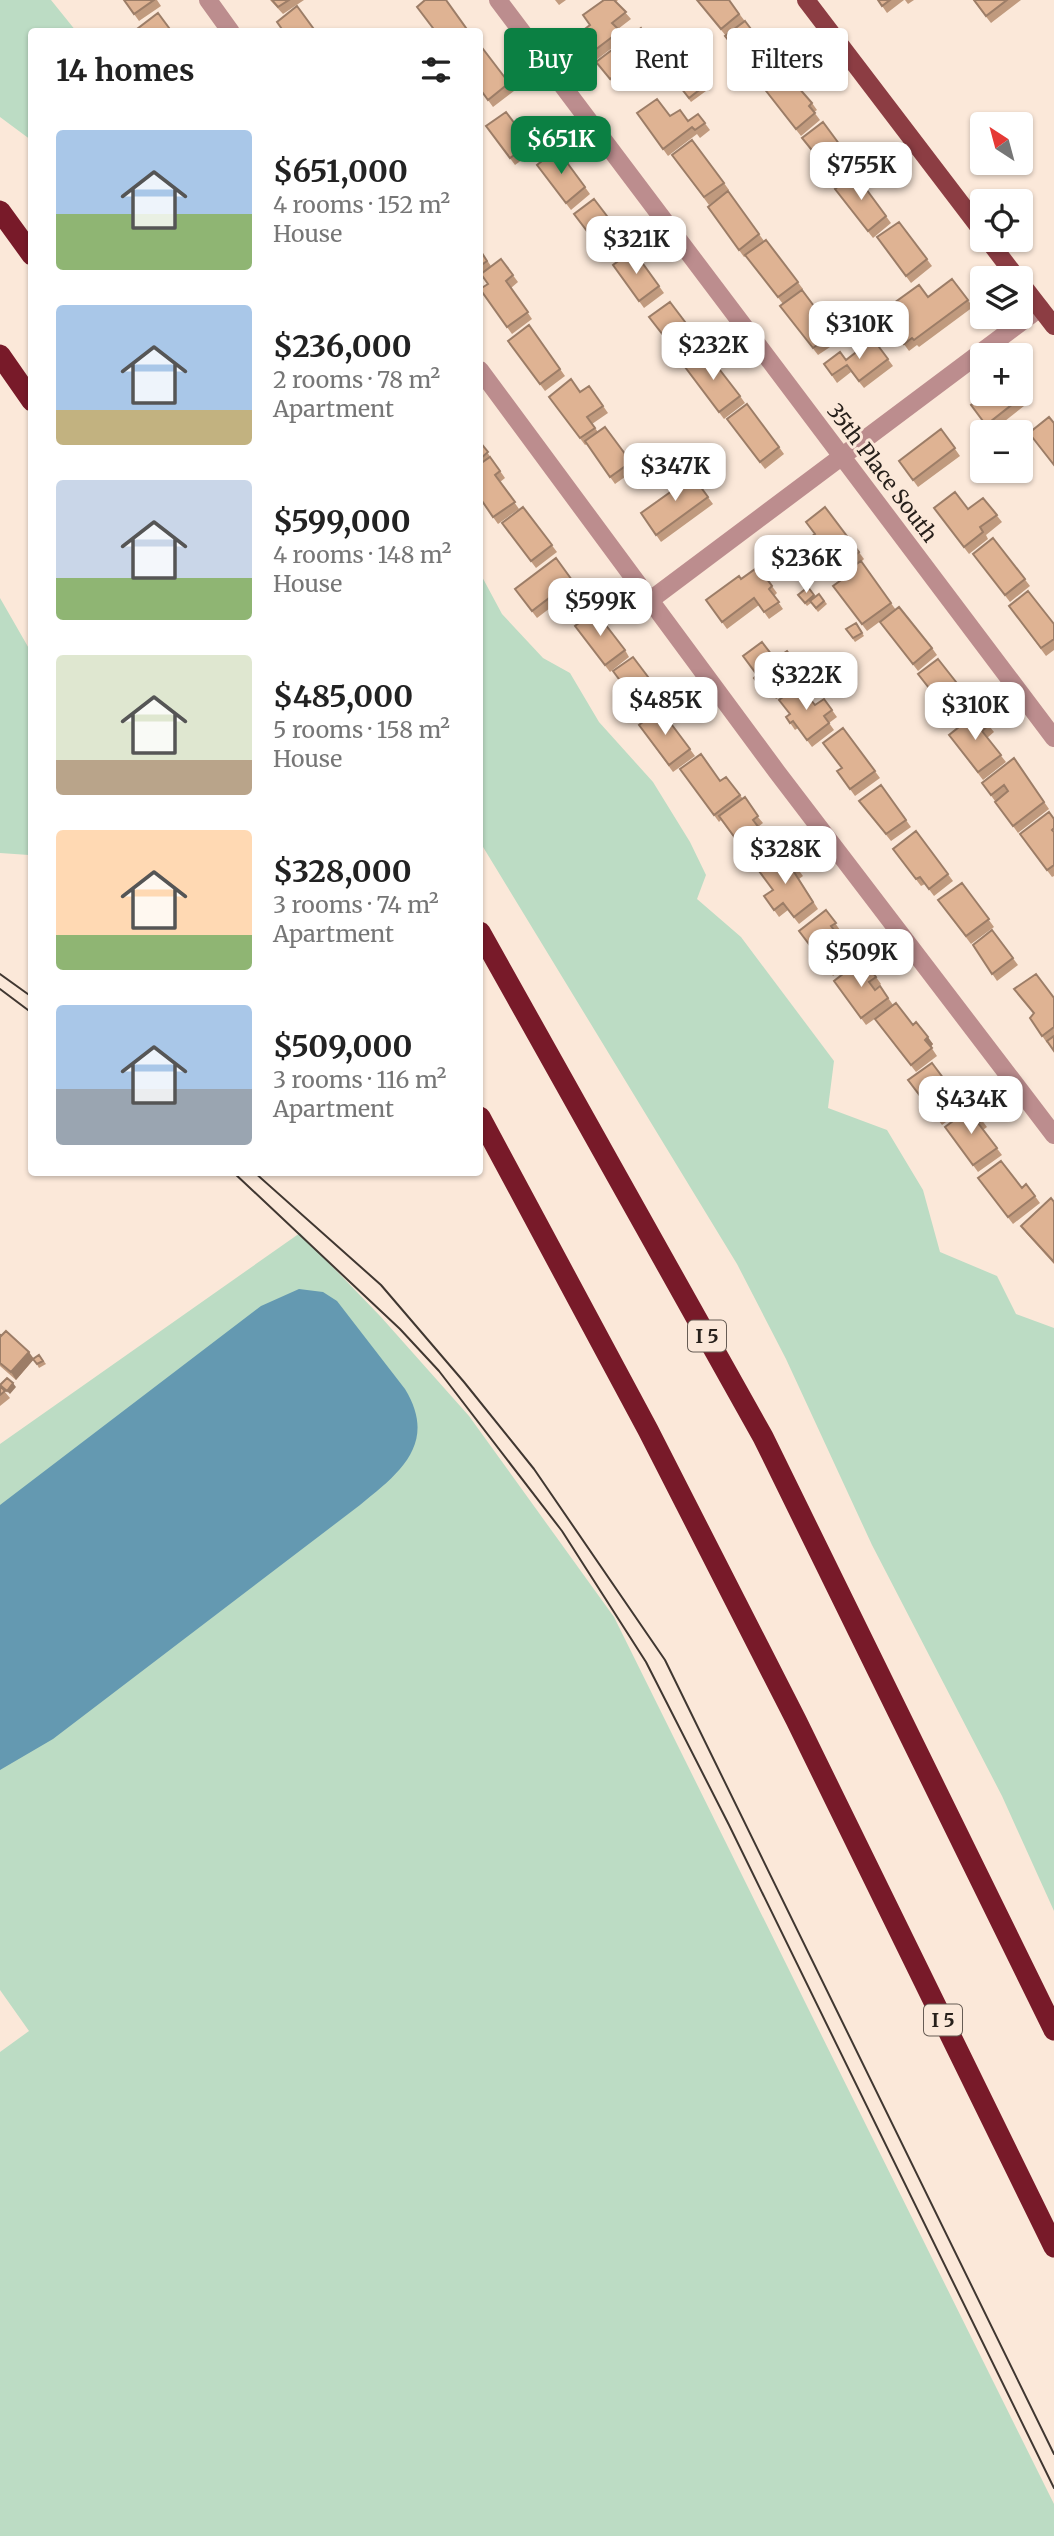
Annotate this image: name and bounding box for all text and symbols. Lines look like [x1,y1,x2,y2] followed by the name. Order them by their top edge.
[504,28,597,91] chip: Buy
[611,28,713,91] chip: Rent
[727,28,848,91] chip: Filters
[56,51,194,89] text: 14 homes
[417,51,455,89] icon: filters
[970,112,1032,175] north arrow
[970,112,1033,483] map controls
[512,116,610,176] pin: $651K
[527,124,595,153] text: $651K
[812,142,910,202] pin: $755K
[826,150,896,179] text: $755K
[273,152,408,190] text: $651,000
[112,158,196,242] icon: home
[970,189,1033,252] button: locate
[273,190,450,219] text: 4 rooms · 152 m²
[587,216,685,276] pin: $321K
[273,219,342,248] text: House
[602,224,670,253] text: $321K
[970,266,1033,329] button: layers
[810,302,908,361] pin: $310K
[825,309,893,338] text: $310K
[664,322,762,382] pin: $232K
[273,327,412,365] text: $236,000
[678,330,748,359] text: $232K
[112,333,196,417] icon: home
[970,343,1033,406] button: +
[273,365,440,394] text: 2 rooms · 78 m²
[273,394,394,423] text: Apartment
[821,398,943,547] street label: 35th Place South
[970,420,1033,483] button: −
[626,444,724,503] pin: $347K
[640,451,710,480] text: $347K
[273,502,411,540] text: $599,000
[112,508,196,592] icon: home
[757,536,855,595] pin: $236K
[273,540,451,569] text: 4 rooms · 148 m²
[770,543,842,572] text: $236K
[273,569,342,598] text: House
[551,578,649,638] pin: $599K
[564,586,636,615] text: $599K
[757,652,855,712] pin: $322K
[771,660,841,689] text: $322K
[273,677,413,715] text: $485,000
[616,678,714,737] pin: $485K
[926,682,1024,742] pin: $310K
[112,683,196,767] icon: home
[628,685,702,714] text: $485K
[941,690,1009,719] text: $310K
[273,715,450,744] text: 5 rooms · 158 m²
[273,744,342,773] text: House
[736,826,834,886] pin: $328K
[749,834,821,863] text: $328K
[273,852,412,890] text: $328,000
[112,858,196,942] icon: home
[273,890,439,919] text: 3 rooms · 74 m²
[273,919,394,948] text: Apartment
[812,930,910,989] pin: $509K
[824,937,898,966] text: $509K
[273,1027,412,1065] text: $509,000
[112,1033,196,1117] icon: home
[273,1065,447,1094] text: 3 rooms · 116 m²
[922,1076,1020,1136] pin: $434K
[935,1084,1007,1113] text: $434K
[273,1094,394,1123] text: Apartment
[688,1320,726,1352] road number: I 5
[924,2004,962,2036] road number: I 5

